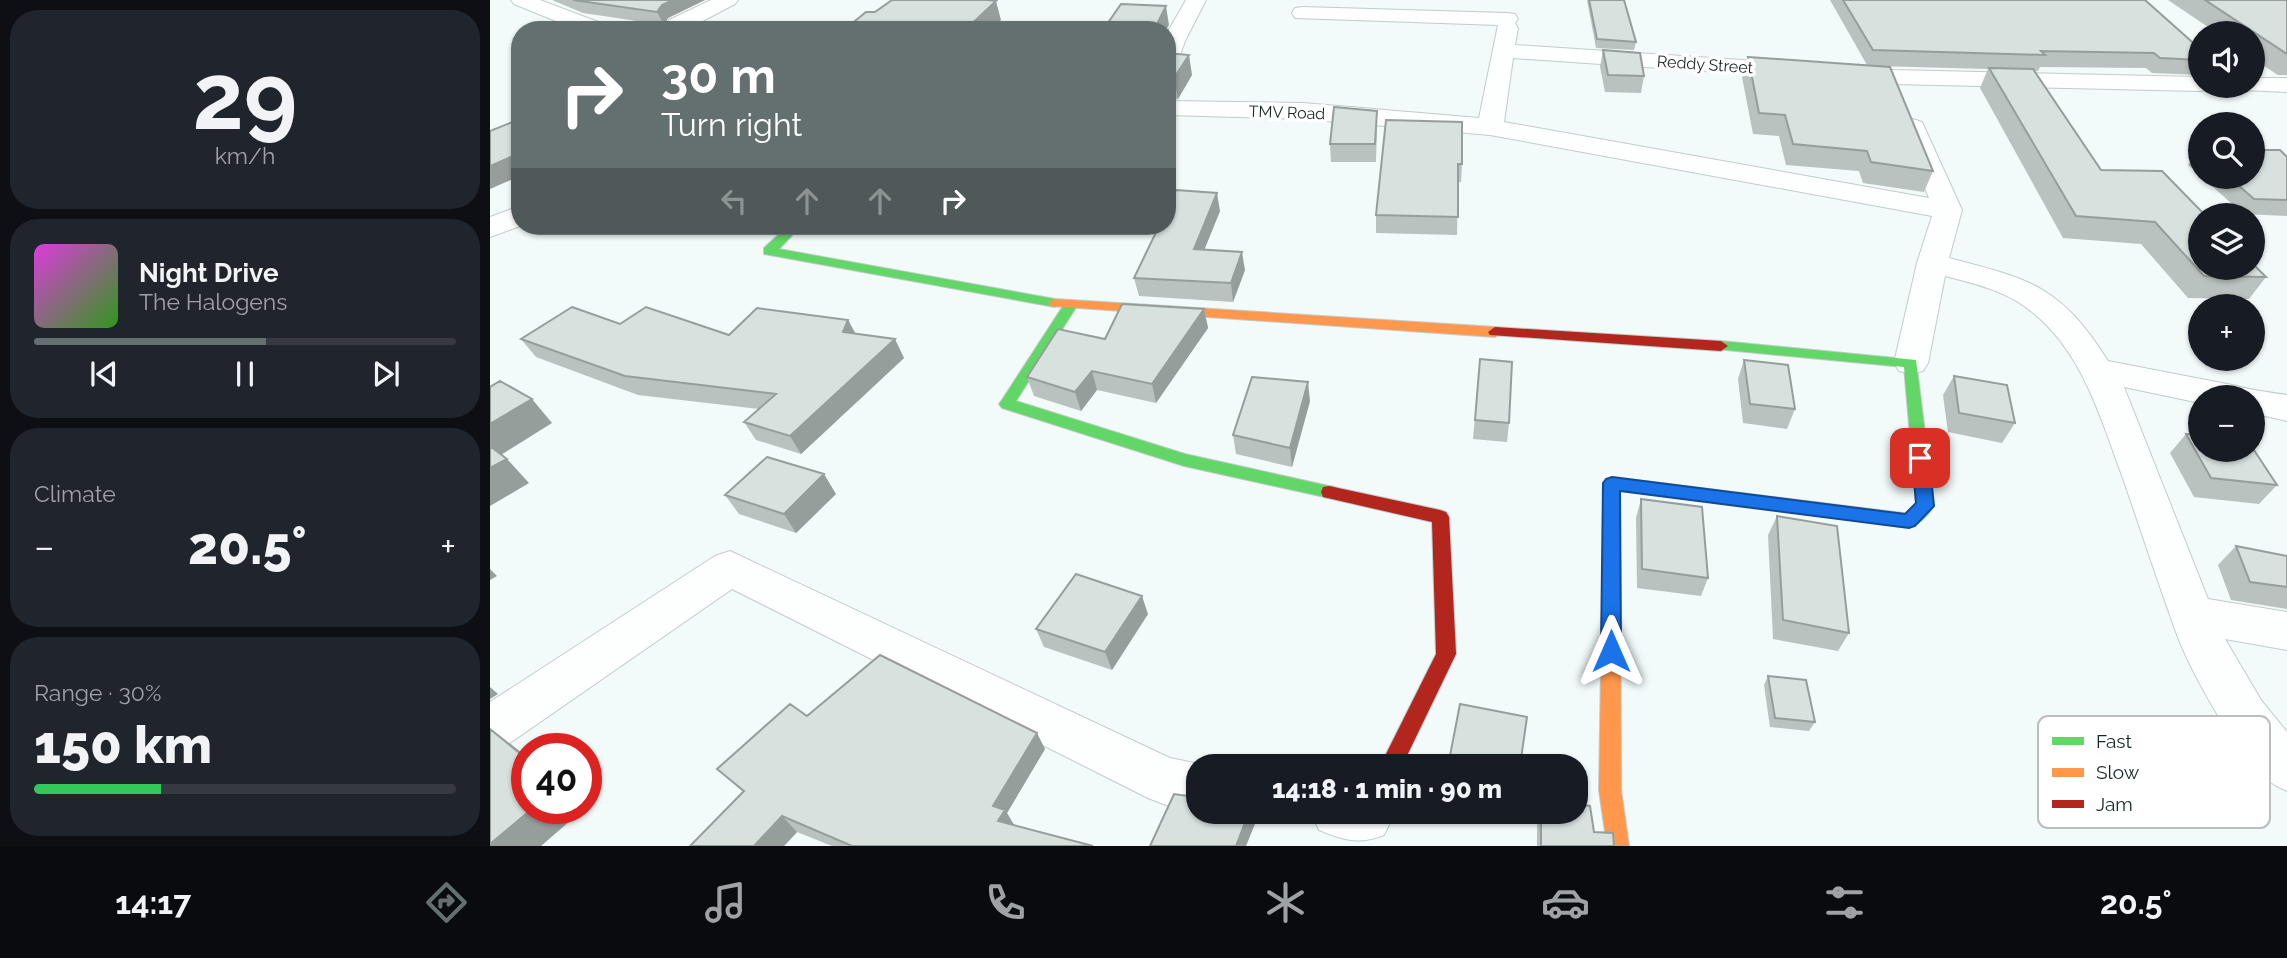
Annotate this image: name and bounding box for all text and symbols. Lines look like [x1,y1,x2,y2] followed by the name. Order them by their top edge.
[2188,21,2265,462] map controls
[2188,21,2265,98] button: sound
[193,43,297,150] text: 29
[661,47,776,104] text: 30 m
[546,49,637,140] icon: right
[1656,52,1754,77] street label: Reddy Street
[1248,102,1326,123] street label: TMV Road
[661,106,802,143] text: Turn right
[2188,112,2265,189] button: search
[215,142,275,169] text: km/h
[715,182,753,220] icon: left
[788,182,826,220] icon: ahead
[861,182,899,220] icon: ahead
[934,182,972,220] icon: right
[2188,203,2265,280] button: layers
[139,258,278,288] text: Night Drive
[139,288,287,315] text: The Halogens
[2188,294,2265,371] button: +
[85,355,123,393] icon: previous
[226,355,264,393] icon: pause
[367,355,405,393] icon: next
[2188,385,2265,462] button: −
[1890,428,1950,488] pin
[1901,439,1939,477] icon: arrive
[34,480,116,507] text: Climate
[188,515,307,576] text: 20.5°
[34,524,54,569] text: −
[440,524,456,569] text: +
[1574,614,1648,688] position arrow
[34,679,161,706] text: Range · 30%
[34,714,212,775] text: 150 km
[2038,716,2270,828] legend
[2096,730,2132,752] text: Fast
[511,733,602,824] speed limit sign: 40
[2096,761,2140,783] text: Slow
[1272,774,1502,804] text: 14:18 · 1 min · 90 m
[2096,793,2133,815] text: Jam
[422,878,471,927] icon: directions
[701,878,750,927] icon: music
[981,878,1030,927] icon: phone
[1261,878,1310,927] icon: climate
[1541,878,1590,927] icon: car
[1820,878,1869,927] icon: filters
[115,884,191,921] text: 14:17
[2100,884,2172,921] text: 20.5°

